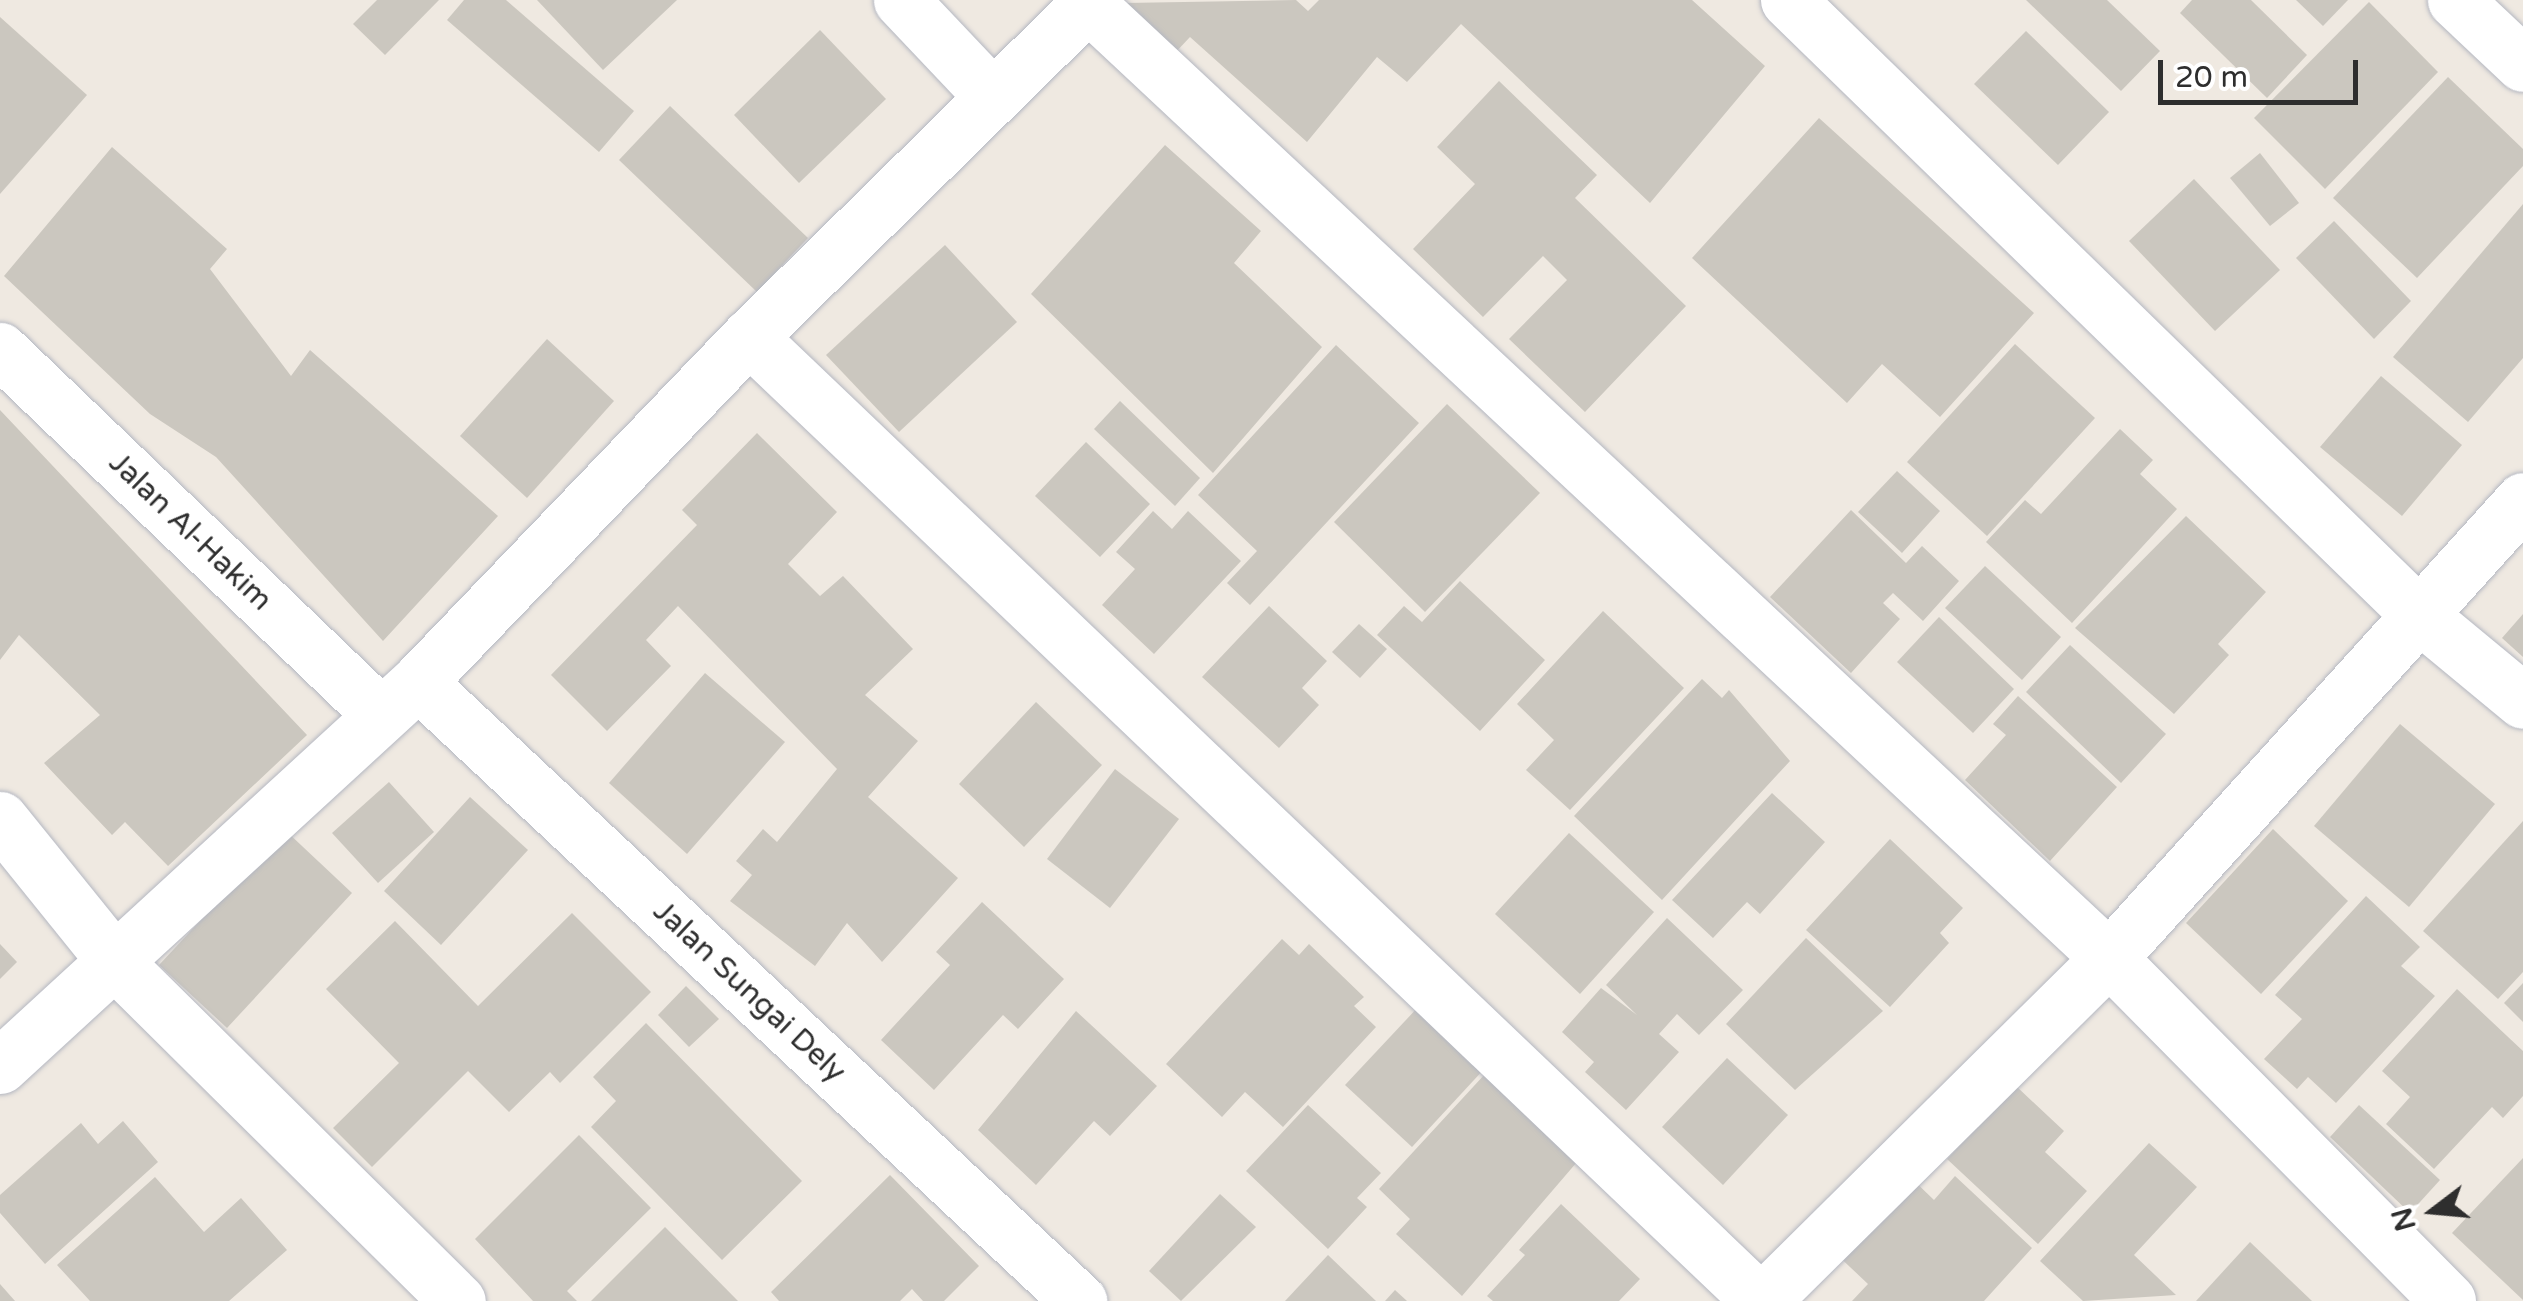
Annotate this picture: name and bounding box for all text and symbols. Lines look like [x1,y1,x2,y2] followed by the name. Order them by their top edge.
[2163,40,2363,102] scale bar
[2175,59,2248,96] text: 20 m
[101,445,279,619] street label: Jalan Al-Hakim
[645,894,853,1090] street label: Jalan Sungai Dely
[2383,1161,2483,1261] north arrow
[2385,1204,2424,1235] text: N

